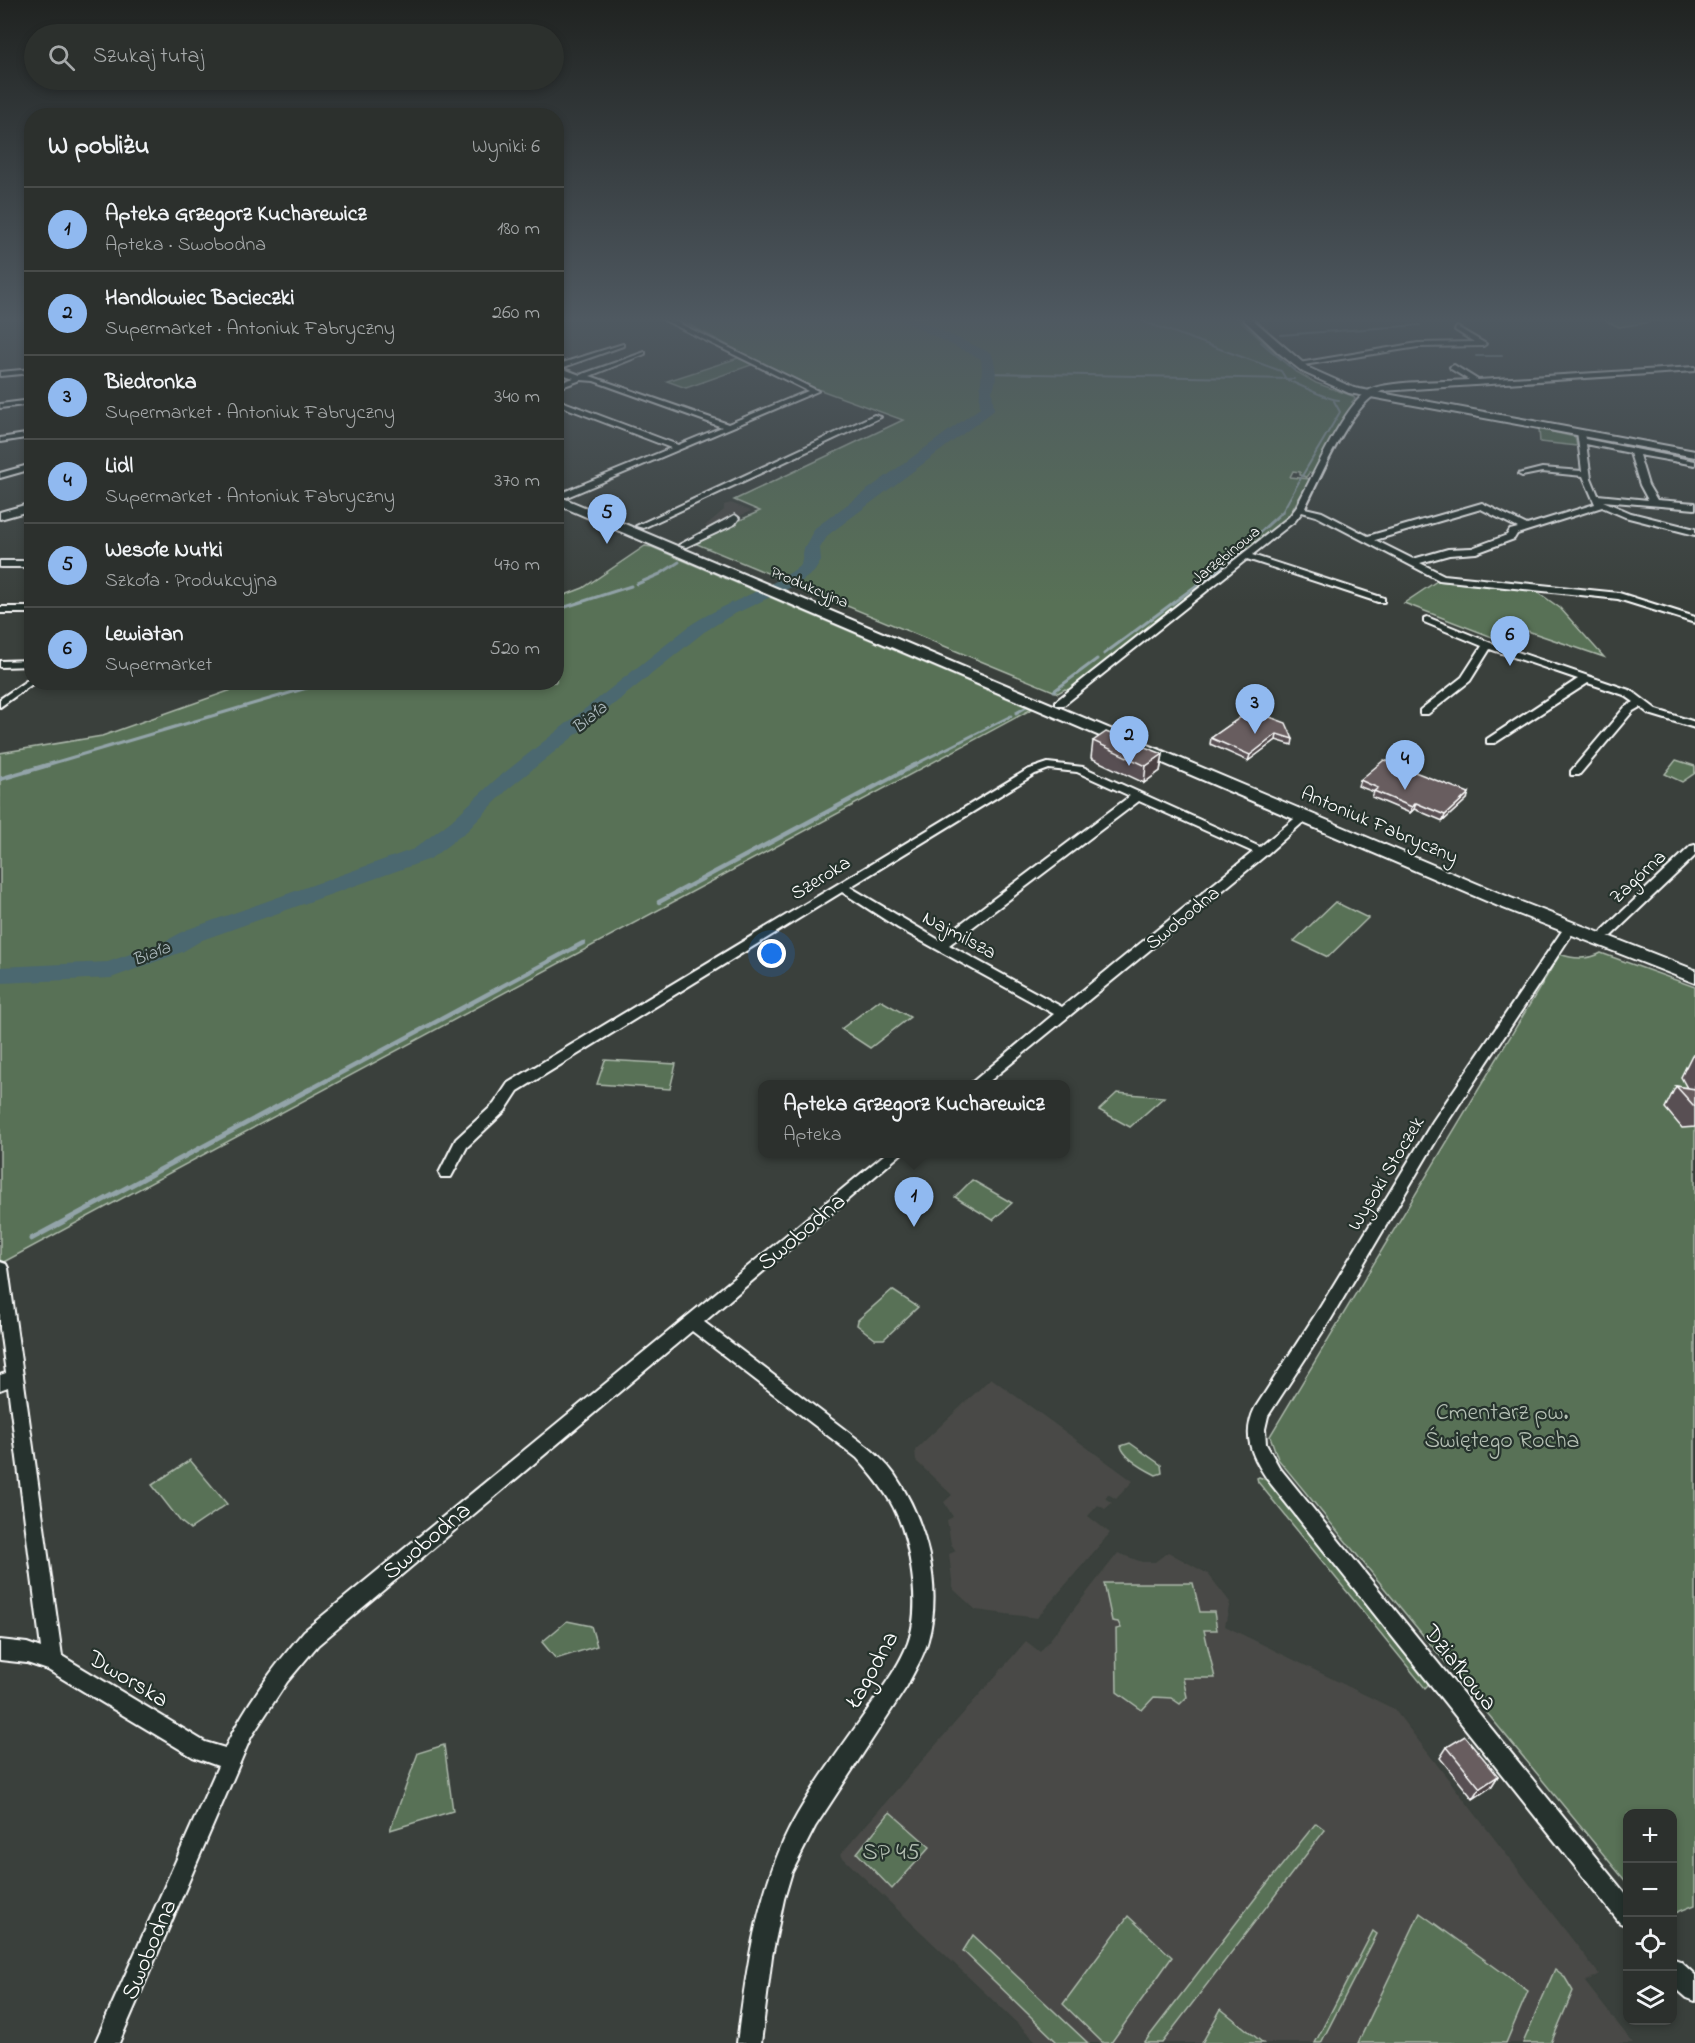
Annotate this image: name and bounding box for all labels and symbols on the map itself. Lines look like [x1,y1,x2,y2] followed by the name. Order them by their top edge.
[588,494,626,544] pin: 5
[1187,520,1266,591] street label: Jarzębinowa
[767,561,852,615] street label: Produkcyjna
[1490,616,1530,666] pin: 6
[1236,684,1274,734] pin: 3
[567,696,614,741] water label: Biała
[1110,716,1148,766] pin: 2
[1386,740,1424,790] pin: 4
[1296,780,1462,873] street label: Antoniuk Fabryczny
[1604,844,1674,912] street label: Zagórna
[786,849,857,909] street label: Szeroka
[1140,880,1227,958] street label: Swobodna
[917,905,1001,968] street label: Najmilsza
[129,935,175,974] water label: Biała
[757,939,786,968] your location
[1342,1111,1433,1237] street label: Wysoki Stoczek
[894,1178,934,1227] pin: 1
[751,1185,854,1280] street label: Swobodna
[1424,1396,1580,1459] park label: Cmentarz pw. Świętego Rocha
[376,1494,479,1589] street label: Swobodna
[1413,1617,1505,1719] street label: Działkowa
[837,1625,909,1716] street label: Łagodna
[80,1642,175,1718] street label: Dworska
[862,1836,920,1871] park label: SP 45
[113,1894,187,2006] street label: Swobodna

